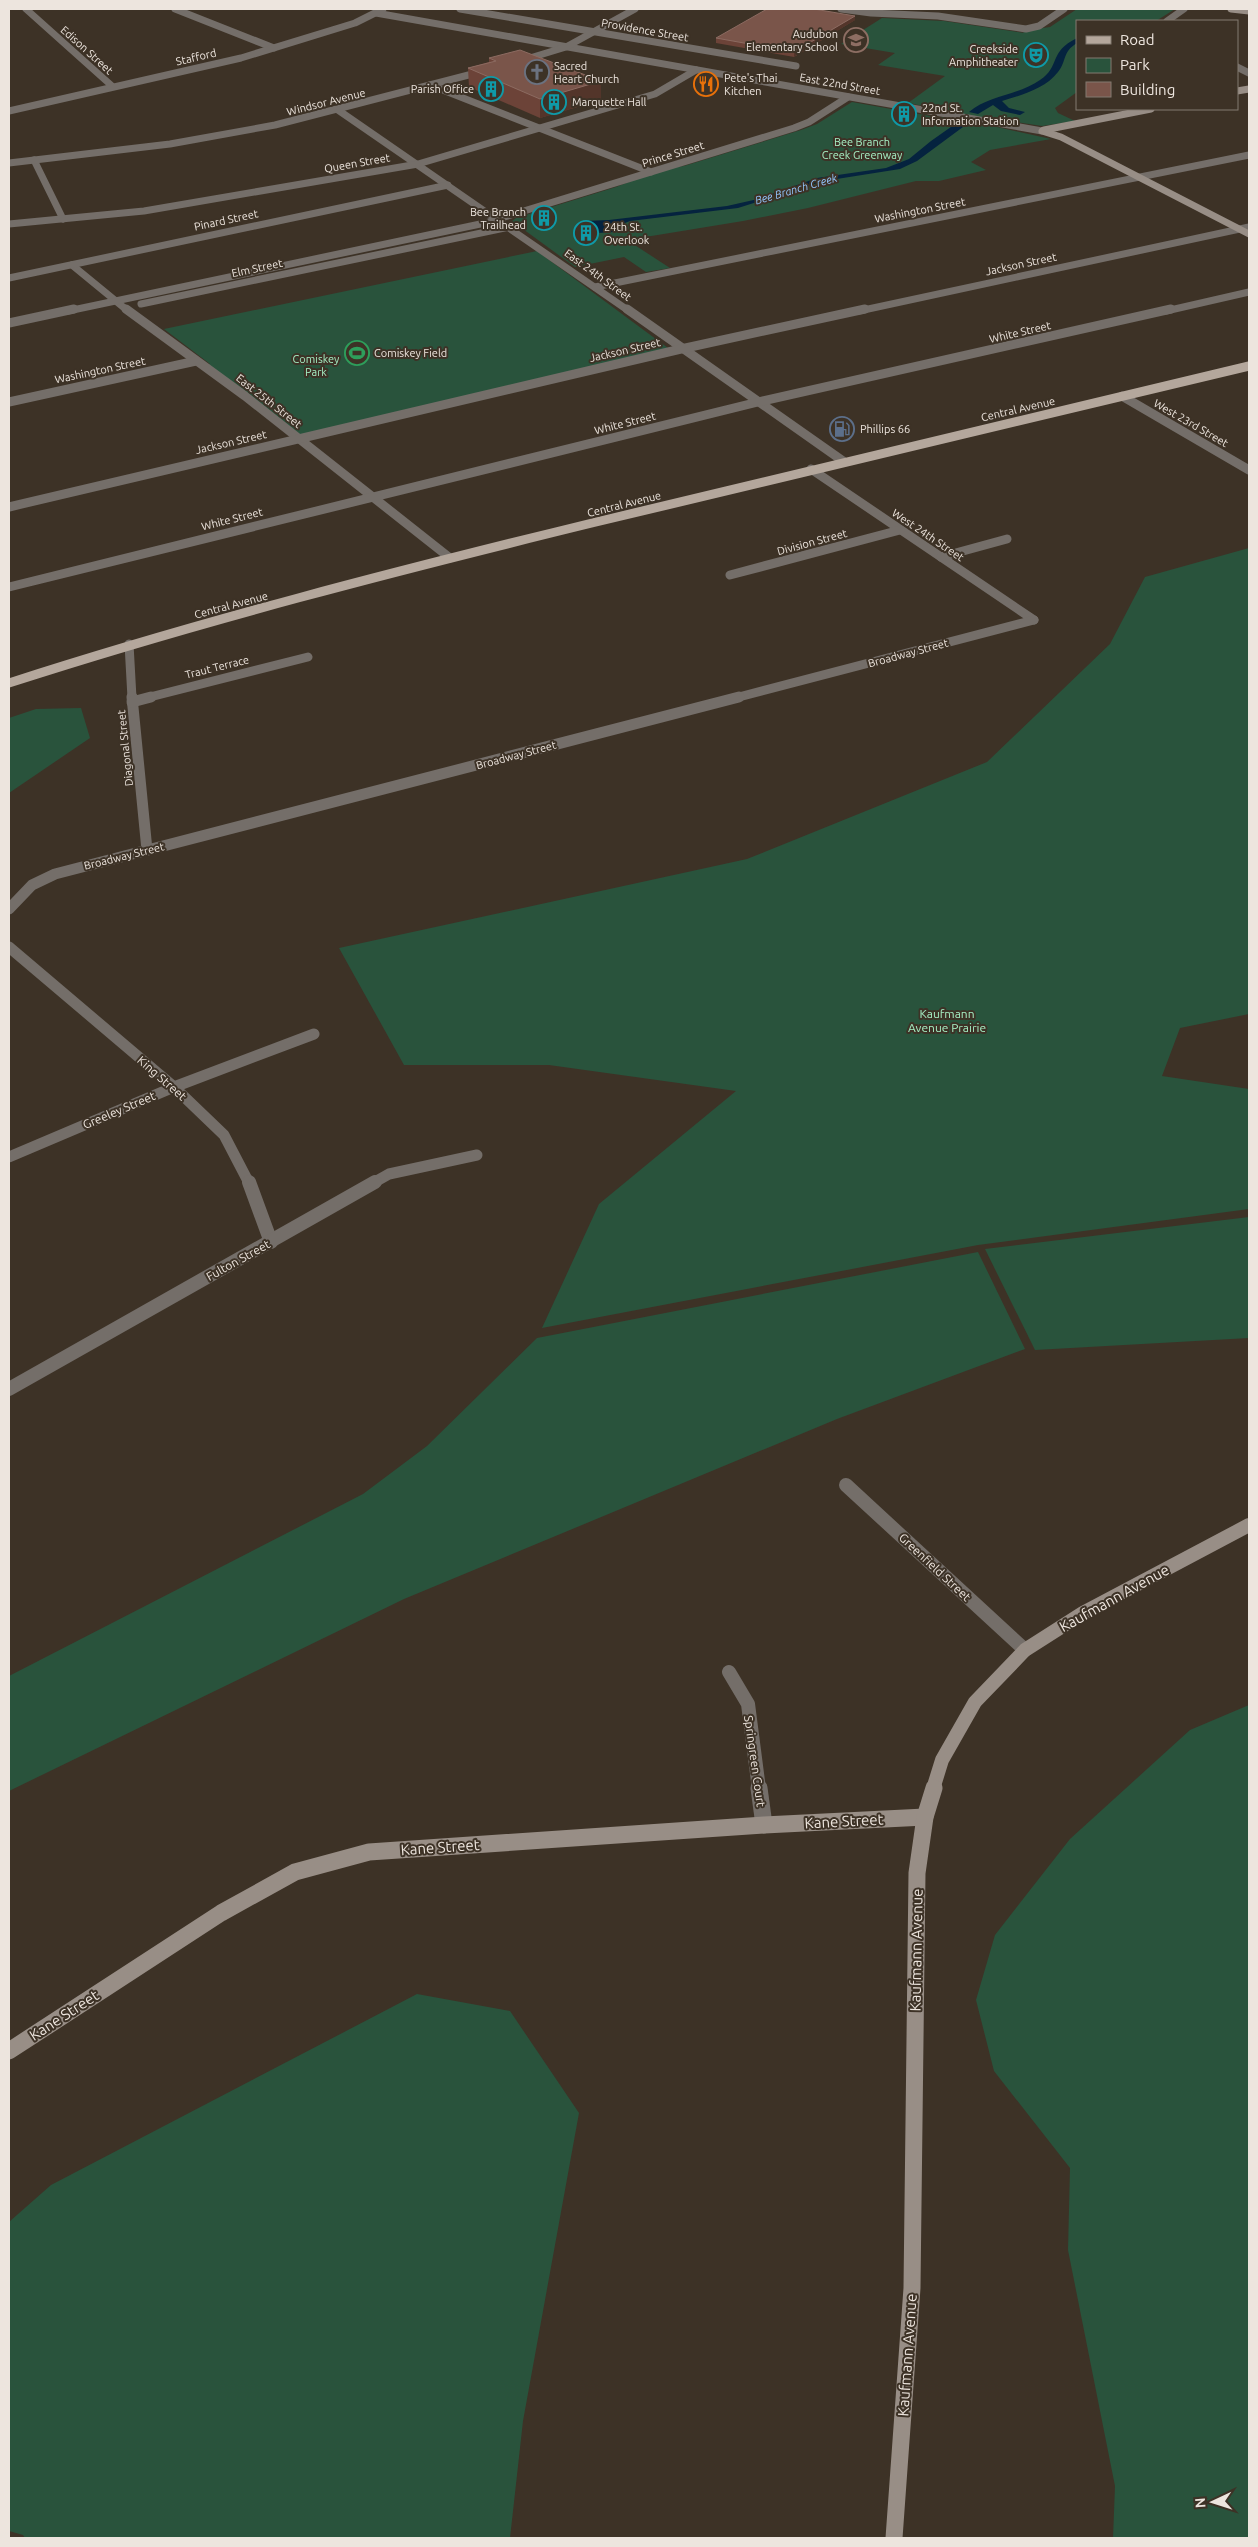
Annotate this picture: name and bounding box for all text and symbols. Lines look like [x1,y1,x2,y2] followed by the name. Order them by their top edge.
[600,16,690,44] street label: Providence Street
[1076,20,1238,110] legend
[58,23,116,77] street label: Edison Street
[843,27,869,53] school or university icon: Audubon Elementary School
[746,28,838,53] place label: Audubon Elementary School
[1120,31,1155,48] text: Road
[1023,42,1049,68] theatre icon: Creekside Amphitheater
[949,43,1019,68] place label: Creekside Amphitheater
[175,47,217,67] street label: Stafford
[1120,56,1150,73] text: Park
[524,59,550,85] church icon: Sacred Heart Church
[554,60,619,85] place label: Sacred Heart Church
[693,71,719,97] restaurant icon: Pete's Thai Kitchen
[799,71,882,97] street label: East 22nd Street
[724,72,777,97] place label: Pete's Thai Kitchen
[478,76,504,102] building icon: Parish Office
[1120,81,1175,98] text: Building
[411,83,474,95] place label: Parish Office
[285,86,367,118] street label: Windsor Avenue
[541,89,567,115] building icon: Marquette Hall
[572,96,647,108] place label: Marquette Hall
[891,101,917,127] building icon: 22nd St. Information Station
[922,102,1019,127] place label: 22nd St. Information Station
[822,136,903,161] park label: Bee Branch Creek Greenway
[641,139,706,169] street label: Prince Street
[323,151,391,175] street label: Queen Street
[753,171,839,206] water label: Bee Branch Creek
[874,195,967,225] street label: Washington Street
[531,205,557,231] building icon: Bee Branch Trailhead
[470,206,526,231] place label: Bee Branch Trailhead
[193,207,260,233] street label: Pinard Street
[573,220,599,246] building icon: 24th St. Overlook
[604,221,650,246] place label: 24th St. Overlook
[562,247,634,304] street label: East 24th Street
[984,250,1058,277] street label: Jackson Street
[230,257,284,279] street label: Elm Street
[988,319,1053,345] street label: White Street
[588,336,662,364] street label: Jackson Street
[344,340,370,366] sports icon: Comiskey Field
[374,347,447,359] place label: Comiskey Field
[293,353,340,378] park label: Comiskey Park
[54,354,147,385] street label: Washington Street
[234,372,305,431] street label: East 25th Street
[980,395,1056,423] street label: Central Avenue
[1152,397,1231,450] street label: West 23rd Street
[593,409,658,436] street label: White Street
[829,416,855,442] fuel station icon: Phillips 66
[860,423,910,435] place label: Phillips 66
[194,428,268,456] street label: Jackson Street
[586,489,662,519] street label: Central Avenue
[200,505,265,532] street label: White Street
[890,507,967,564] street label: West 24th Street
[776,527,849,557] street label: Division Street
[193,589,269,621] street label: Central Avenue
[867,636,950,669] street label: Broadway Street
[184,653,250,681] street label: Traut Terrace
[115,708,135,787] street label: Diagonal Street
[475,738,558,771] street label: Broadway Street
[83,840,166,872] street label: Broadway Street
[908,1007,986,1034] park label: Kaufmann Avenue Prairie
[135,1053,189,1103] street label: King Street
[81,1089,157,1131] street label: Greeley Street
[204,1237,272,1283] street label: Fulton Street
[897,1530,974,1604] street label: Greenfield Street
[1056,1561,1172,1635] street label: Kaufmann Avenue
[742,1714,768,1808] street label: Springreen Court
[804,1810,884,1832] street label: Kane Street
[400,1836,480,1858] street label: Kane Street
[906,1888,926,2012] street label: Kaufmann Avenue
[26,1986,102,2044] street label: Kane Street
[894,2293,920,2417] street label: Kaufmann Avenue
[1188,2477,1238,2527] north arrow
[1192,2497,1208,2509] text: N

